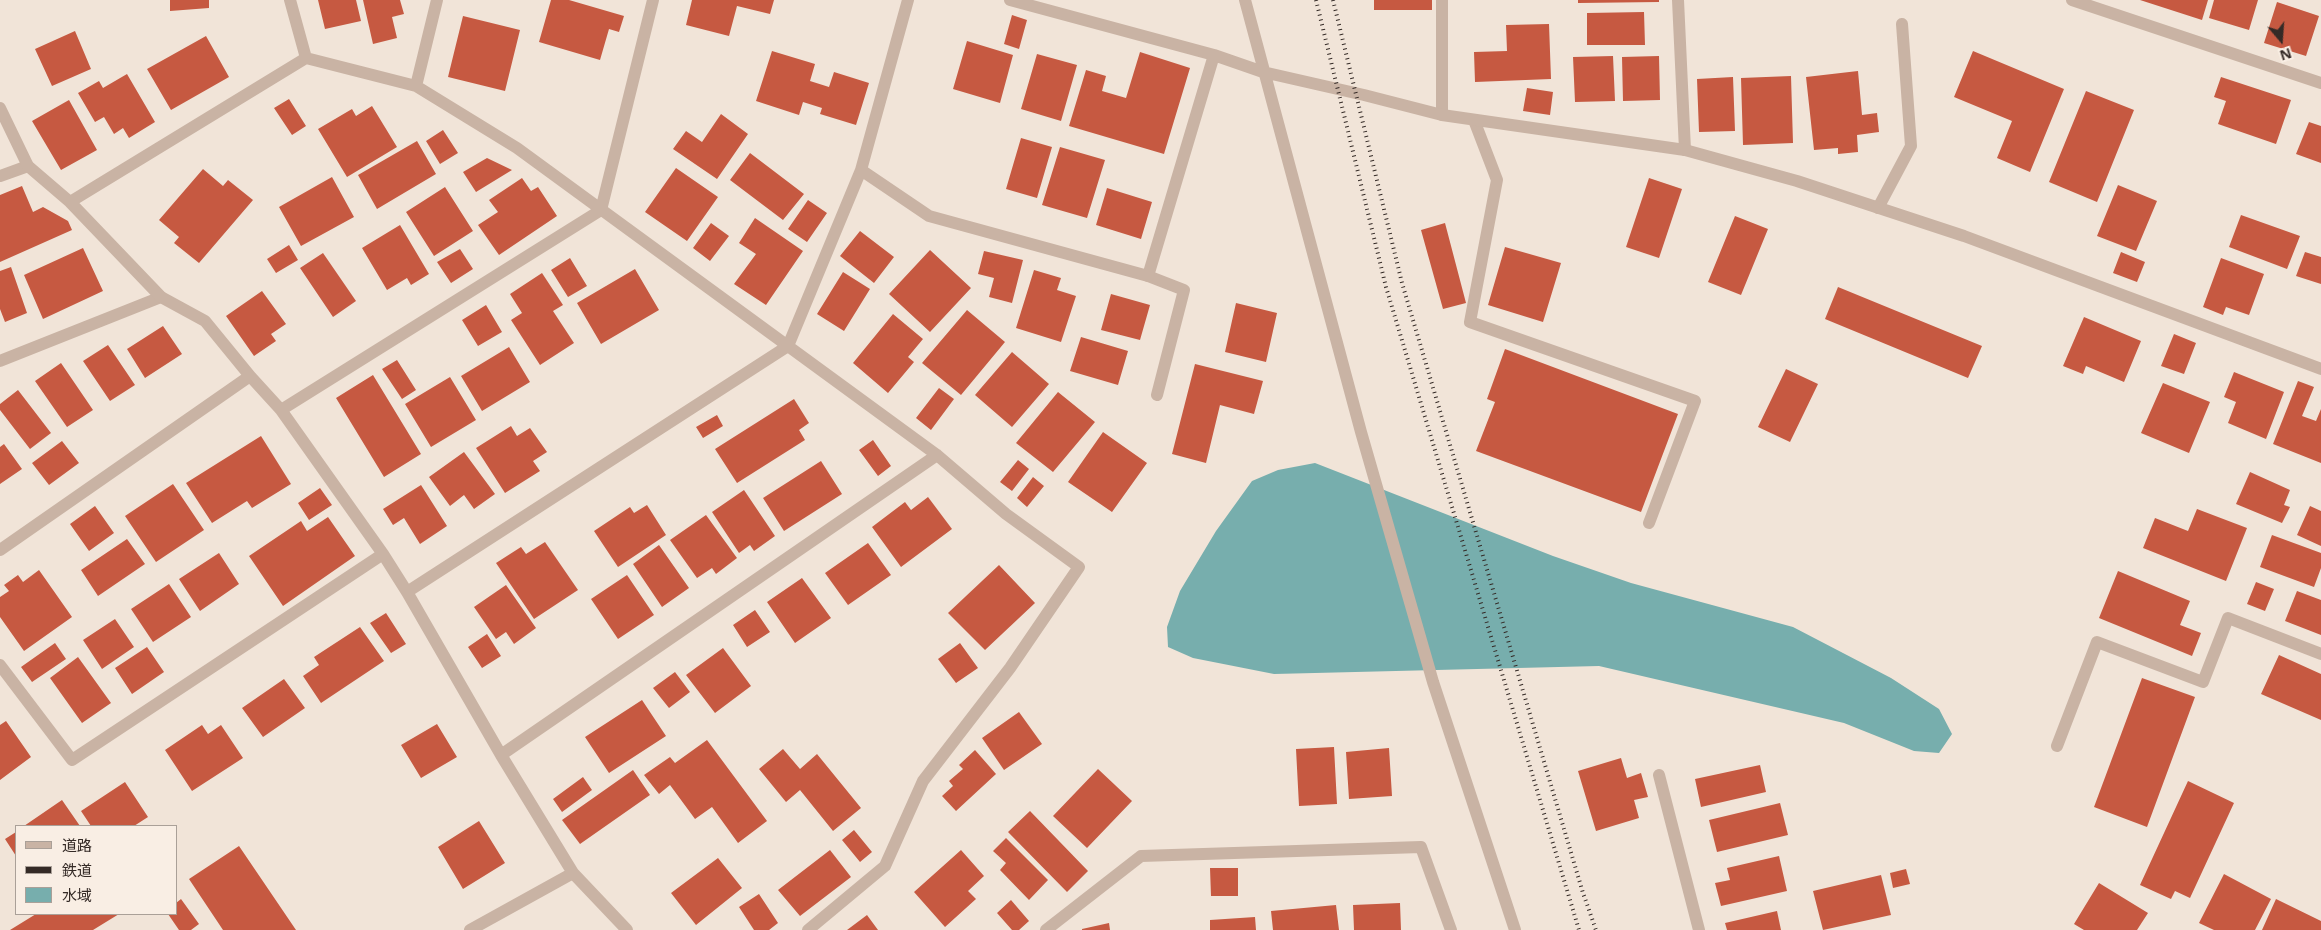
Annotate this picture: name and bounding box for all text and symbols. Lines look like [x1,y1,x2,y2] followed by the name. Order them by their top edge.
[2256,15,2306,65] north arrow
[2277,44,2294,66] text: N
[15,825,178,915] legend
[62,835,92,855] text: 道路
[62,860,92,880] text: 鉄道
[62,885,92,905] text: 水域

